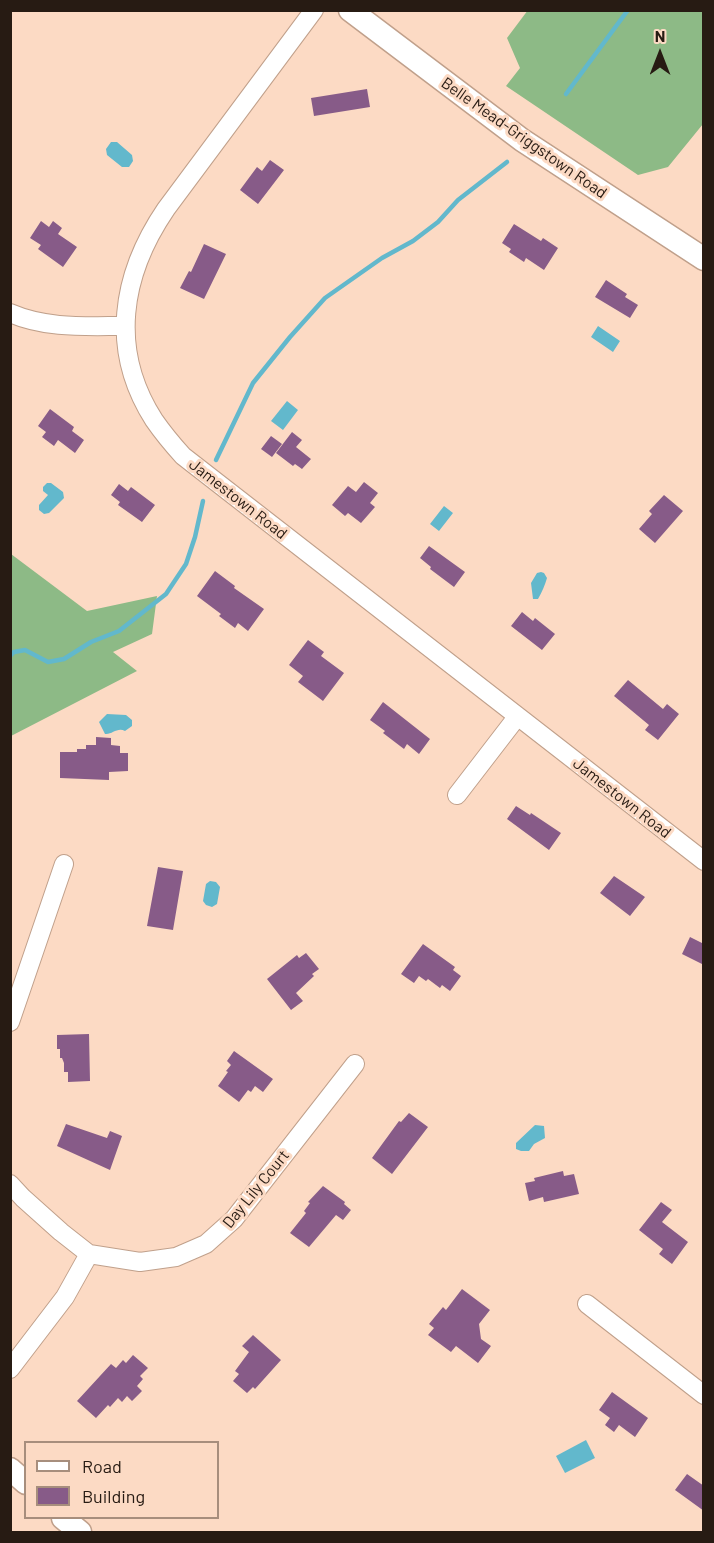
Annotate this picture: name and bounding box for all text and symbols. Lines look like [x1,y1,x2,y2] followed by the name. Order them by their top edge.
[630,24,690,84] north arrow
[655,26,665,45] text: N
[437,73,611,203] street label: Belle Mead-Griggstown Road
[185,455,291,543] street label: Jamestown Road
[569,754,675,842] street label: Jamestown Road
[219,1146,293,1232] street label: Day Lily Court
[24,1441,219,1519] legend
[82,1455,122,1477] text: Road
[82,1485,145,1507] text: Building

